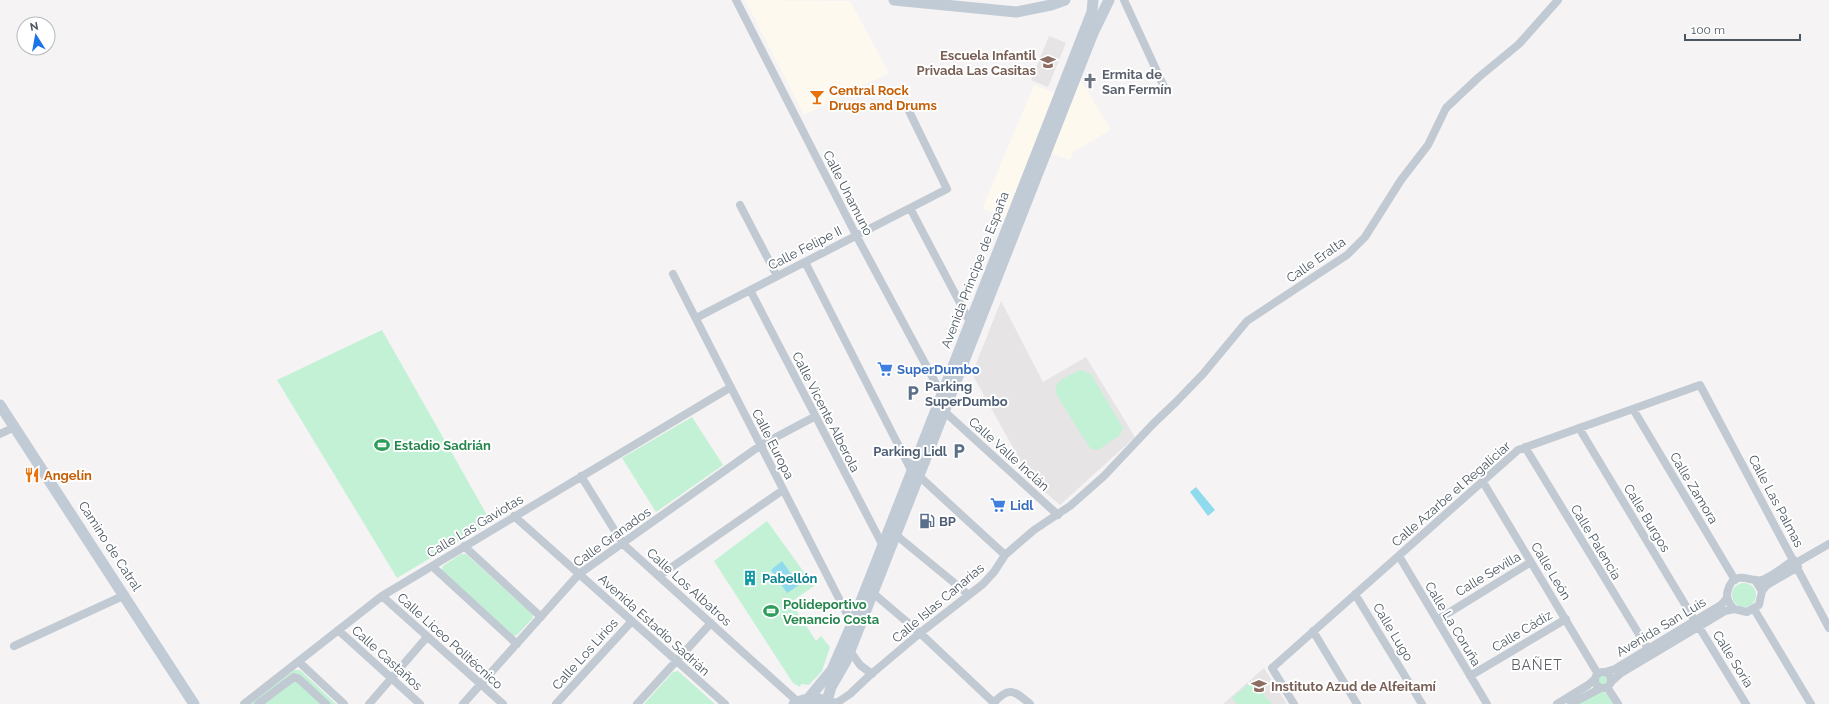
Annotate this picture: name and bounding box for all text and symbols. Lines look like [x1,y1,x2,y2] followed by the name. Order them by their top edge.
[16,16,56,56] north arrow
[1685,16,1800,42] scale bar
[29,19,40,34] text: N
[1691,23,1725,37] text: 100 m
[917,48,1037,78] place label: Escuela Infantil Privada Las Casitas
[1039,53,1057,71] school or university icon: Escuela Infantil Privada Las Casitas
[1102,67,1172,97] place label: Ermita de San Fermín
[1081,72,1099,90] church icon: Ermita de San Fermín
[829,83,937,113] place label: Central Rock Drugs and Drums
[808,88,826,106] bar icon: Central Rock Drugs and Drums
[820,148,876,238] street label: Calle Unamuno
[938,190,1012,350] street label: Avenida Príncipe de España
[766,223,844,273] street label: Calle Felipe II
[1284,234,1348,286] street label: Calle Eralta
[789,349,863,475] street label: Calle Vicente Alberola
[876,360,894,378] supermarket icon: SuperDumbo
[897,362,980,377] place label: SuperDumbo
[925,379,1008,409] place label: Parking SuperDumbo
[904,384,922,402] parking icon: Parking SuperDumbo
[749,406,797,482] street label: Calle Europa
[966,414,1052,494] street label: Calle Valle Inclán
[373,436,391,454] sports icon: Estadio Sadrián
[394,438,491,453] place label: Estadio Sadrián
[1389,438,1514,550] street label: Calle Azarbe el Regaliciar
[950,442,968,460] parking icon: Parking Lidl
[873,444,948,459] place label: Parking Lidl
[1667,450,1721,526] street label: Calle Zamora
[1745,452,1807,550] street label: Calle Las Palmas
[23,466,41,484] restaurant icon: Angelín
[44,468,92,483] place label: Angelín
[1621,481,1673,555] street label: Calle Burgos
[424,491,526,561] street label: Calle Las Gaviotas
[989,496,1007,514] supermarket icon: Lidl
[75,498,145,594] street label: Camino de Catral
[1010,498,1034,513] place label: Lidl
[1568,502,1624,582] street label: Calle Palencia
[570,504,654,570] street label: Calle Granados
[918,512,936,530] fuel station icon: BP
[939,514,956,529] place label: BP
[1528,540,1574,602] street label: Calle León
[644,545,734,629] street label: Calle Los Albatros
[1453,549,1523,599] street label: Calle Sevilla
[889,560,987,646] street label: Calle Islas Canarias
[741,569,759,587] building icon: Pabellón
[595,571,713,679] street label: Avenida Estadio Sadrián
[762,571,818,586] place label: Pabellón
[1422,579,1484,669] street label: Calle La Coruña
[394,590,506,692] street label: Calle Liceo Politécnico
[1613,594,1709,660] street label: Avenida San Luis
[783,597,880,627] place label: Polideportivo Venancio Costa
[1370,600,1416,664] street label: Calle Lugo
[762,602,780,620] sports icon: Polideportivo Venancio Costa
[1489,607,1555,655] street label: Calle Cádiz
[549,615,621,693] street label: Calle Los Lirios
[349,623,425,693] street label: Calle Castaños
[1710,628,1756,690] street label: Calle Soria
[1511,656,1563,673] district label: BAÑET
[1250,677,1268,695] school or university icon: Instituto Azud de Alfeitamí
[1271,679,1437,694] place label: Instituto Azud de Alfeitamí

